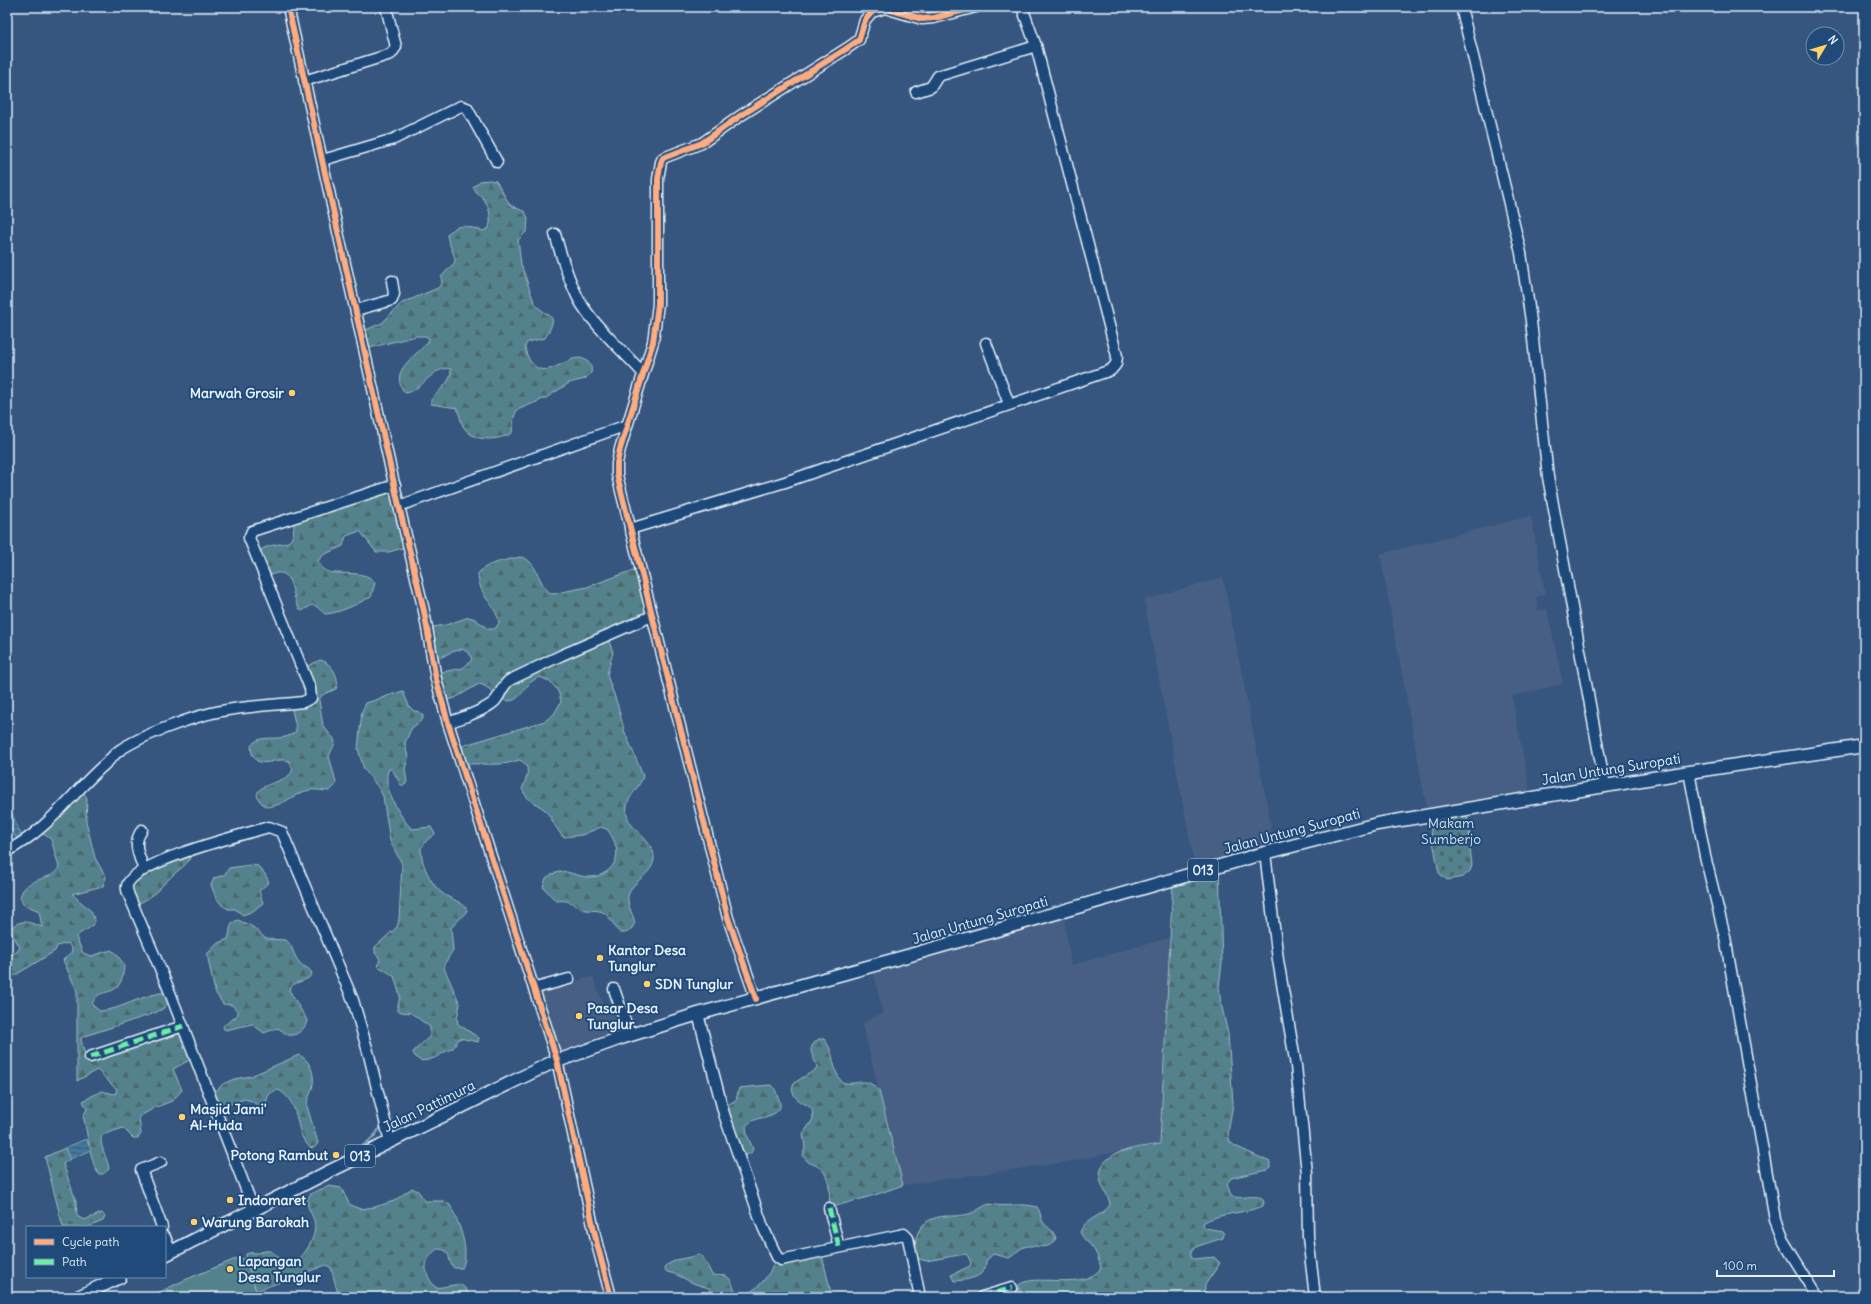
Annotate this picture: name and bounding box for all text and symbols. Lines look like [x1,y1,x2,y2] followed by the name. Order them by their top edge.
[1805,26,1845,66] north arrow
[1825,33,1841,47] text: N
[190,384,284,402] place label: Marwah Grosir
[287,388,297,398] marker: Marwah Grosir
[1540,749,1682,789] street label: Jalan Untung Suropati
[1222,804,1362,858] street label: Jalan Untung Suropati
[1421,814,1481,848] park label: Makam Sumberjo
[1188,859,1218,881] road number: 013
[910,892,1050,948] street label: Jalan Untung Suropati
[608,941,686,975] place label: Kantor Desa Tunglur
[595,953,605,963] marker: Kantor Desa Tunglur
[655,975,733,993] place label: SDN Tunglur
[642,979,652,989] marker: SDN Tunglur
[587,999,658,1033] place label: Pasar Desa Tunglur
[574,1011,584,1021] marker: Pasar Desa Tunglur
[380,1076,478,1136] street label: Jalan Pattimura
[190,1100,267,1134] place label: Masjid Jami' Al-Huda
[177,1112,187,1122] marker: Masjid Jami' Al-Huda
[345,1145,375,1167] road number: 013
[231,1146,328,1164] place label: Potong Rambut
[331,1150,341,1160] marker: Potong Rambut
[238,1191,306,1209] place label: Indomaret
[225,1195,235,1205] marker: Indomaret
[202,1213,309,1231] place label: Warung Barokah
[189,1217,199,1227] marker: Warung Barokah
[26,1226,166,1278] legend
[62,1234,119,1249] text: Cycle path
[238,1252,321,1286] place label: Lapangan Desa Tunglur
[1717,1252,1834,1278] scale bar
[62,1254,87,1269] text: Path
[1723,1258,1757,1273] text: 100 m
[225,1264,235,1274] marker: Lapangan Desa Tunglur

